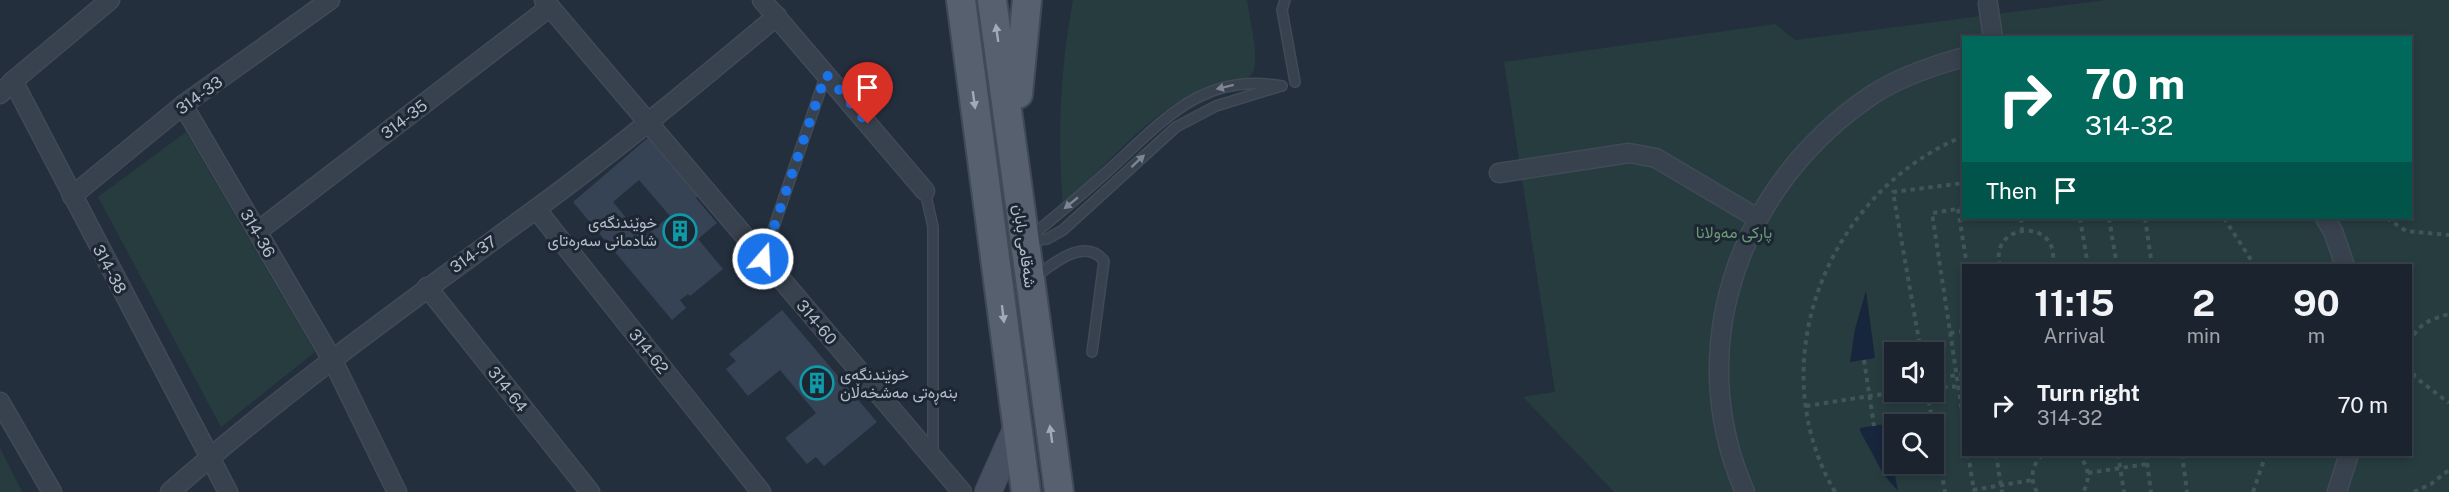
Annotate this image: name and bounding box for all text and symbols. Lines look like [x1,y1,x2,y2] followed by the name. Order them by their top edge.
[992,23,1001,42] one-way arrow
[2085,59,2185,108] text: 70 m
[1986,60,2064,138] icon: right
[842,62,893,124] pin
[851,71,884,104] icon: arrive
[172,72,226,119] street label: 314-33
[1216,82,1234,92] one-way arrow
[970,90,979,109] one-way arrow
[377,96,431,143] street label: 314-35
[2085,109,2173,141] text: 314-32
[1131,154,1146,168] one-way arrow
[2049,174,2082,207] icon: arrive
[1986,178,2037,204] text: Then
[1064,197,1079,209] one-way arrow
[1008,203,1040,289] street label: شەقامی بابان
[236,206,279,261] street label: 314-36
[548,213,657,251] place label: خوێندنگەی شادمانی سەرەتای
[662,213,698,249] building icon: خوێندنگەی شادمانی سەرەتای
[1696,223,1772,244] park label: پارکی مەولانا
[731,227,795,291] position arrow
[447,232,500,277] street label: 314-37
[89,241,130,297] street label: 314-38
[2034,282,2114,324] text: 11:15
[2192,282,2215,324] text: 2
[2293,282,2340,324] text: 90
[793,296,841,349] street label: 314-60
[998,304,1007,323] one-way arrow
[2043,324,2105,348] text: Arrival
[2187,324,2221,348] text: min
[2308,324,2325,348] text: m
[625,325,672,378] street label: 314-62
[1884,342,1944,474] map controls
[1884,342,1944,402] button: sound
[484,363,531,416] street label: 314-64
[799,365,835,401] building icon: خوێندنگەی بنەڕەتی مەشخەڵان
[840,365,958,405] place label: خوێندنگەی بنەڕەتی مەشخەڵان
[2037,380,2140,406] text: Turn right
[1986,389,2019,422] icon: right
[2337,392,2388,418] text: 70 m
[2037,406,2102,430] text: 314-32
[1884,414,1944,474] button: search
[1046,424,1056,443] one-way arrow

